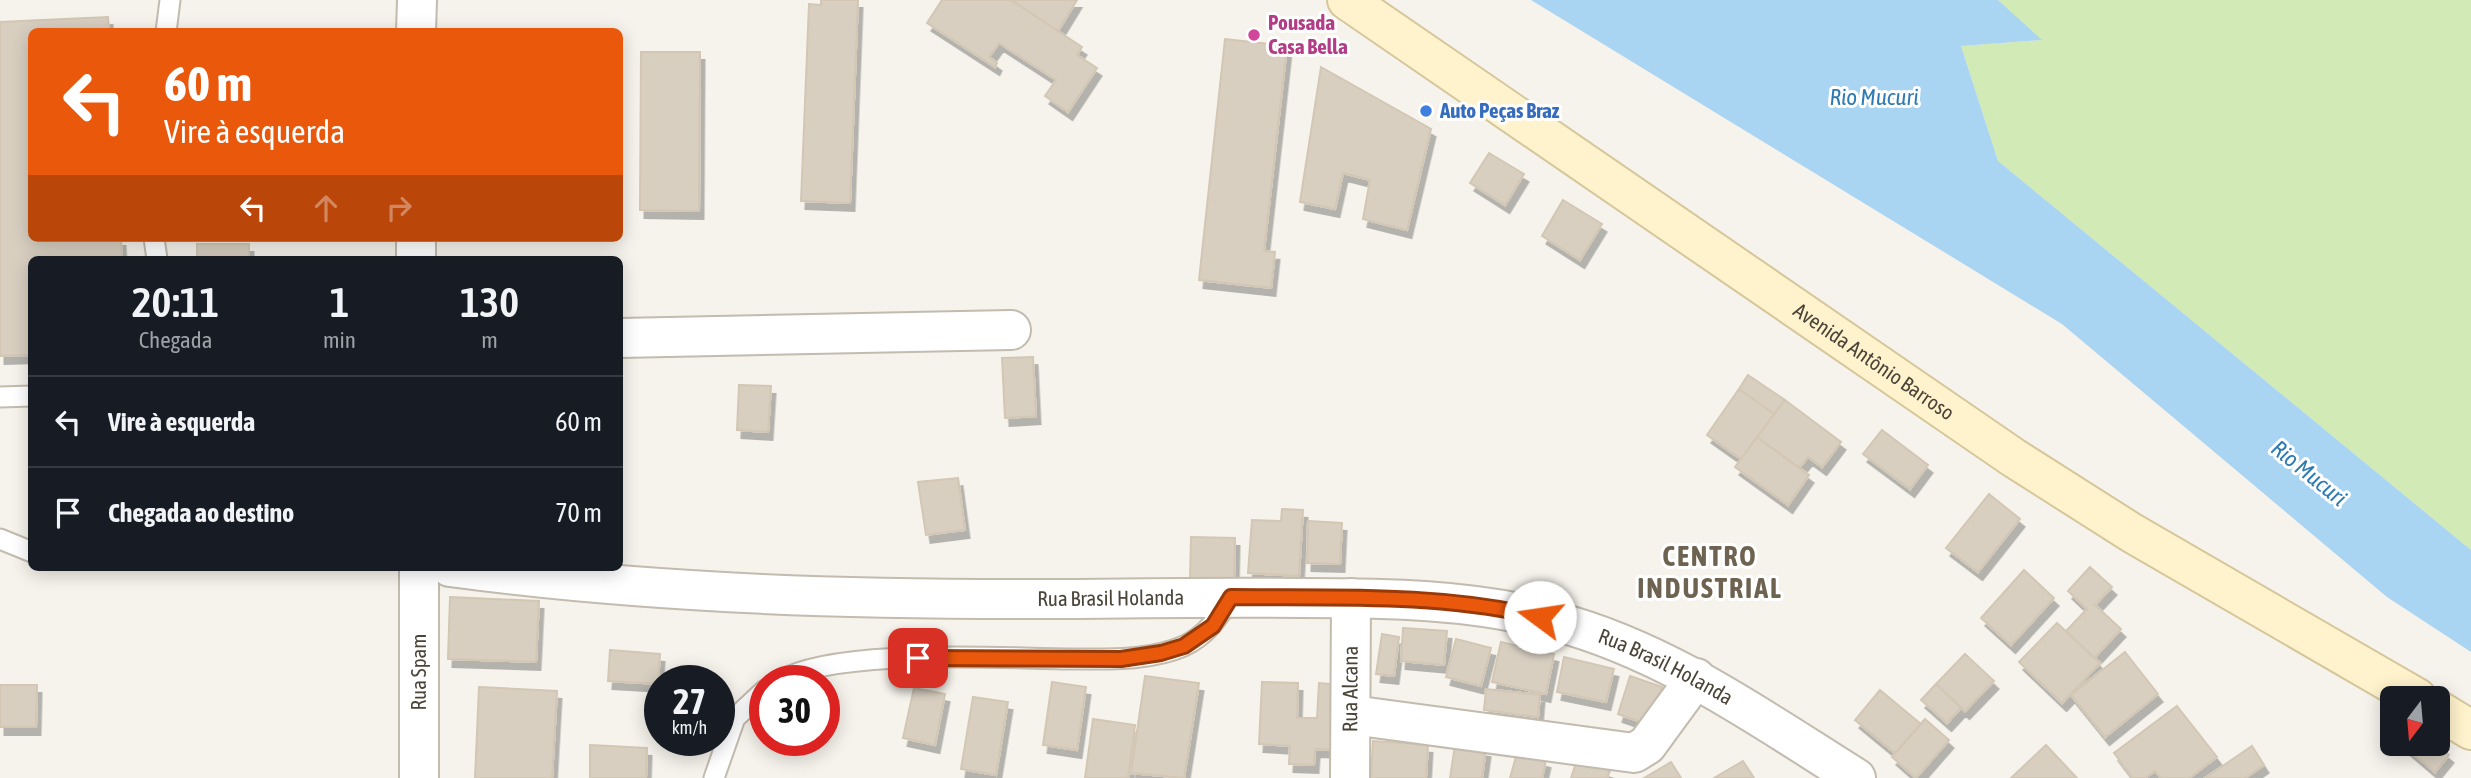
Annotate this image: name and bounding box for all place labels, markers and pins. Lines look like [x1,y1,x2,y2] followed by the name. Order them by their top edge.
[1268,10,1348,58] place label: Pousada Casa Bella
[1246,27,1262,43] marker: Pousada Casa Bella
[1439,98,1560,122] place label: Auto Peças Braz
[1418,103,1434,119] marker: Auto Peças Braz
[888,628,948,688] pin

